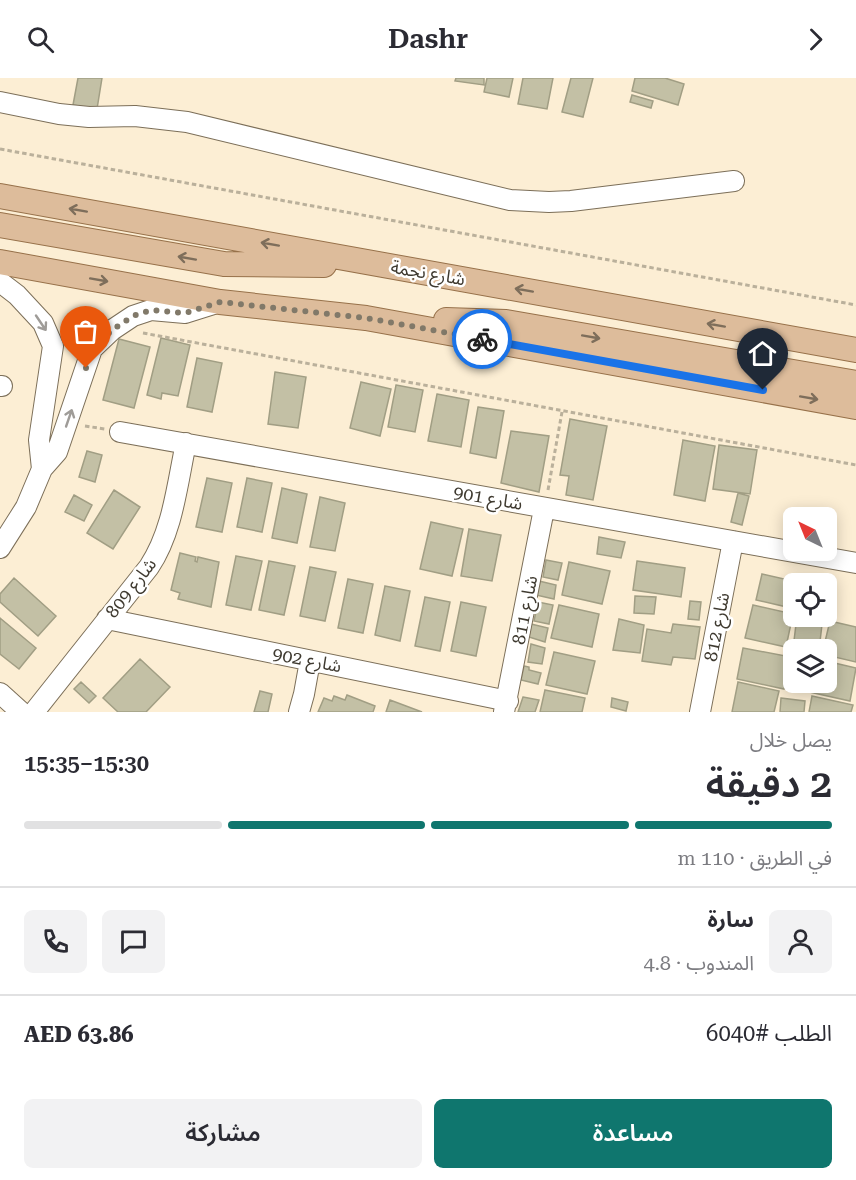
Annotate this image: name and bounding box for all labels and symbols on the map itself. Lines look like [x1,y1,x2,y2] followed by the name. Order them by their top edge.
[69,204,88,215] one-way arrow
[261,239,280,250] one-way arrow
[178,252,197,263] one-way arrow
[389,256,467,293] street label: شارع نجمة
[89,275,108,286] one-way arrow
[515,284,534,295] one-way arrow
[60,306,111,368] pin
[452,309,512,369] courier
[35,315,47,331] one-way arrow
[706,319,726,330] one-way arrow
[737,328,788,390] pin
[581,332,600,343] one-way arrow
[798,393,818,404] one-way arrow
[65,410,76,428] one-way arrow
[451,481,524,518] street label: شارع 901
[783,507,837,561] north arrow
[101,554,164,624] street label: شارع 809
[508,574,545,647] street label: شارع 811
[700,591,737,664] street label: شارع 812
[270,643,343,680] street label: شارع 902

